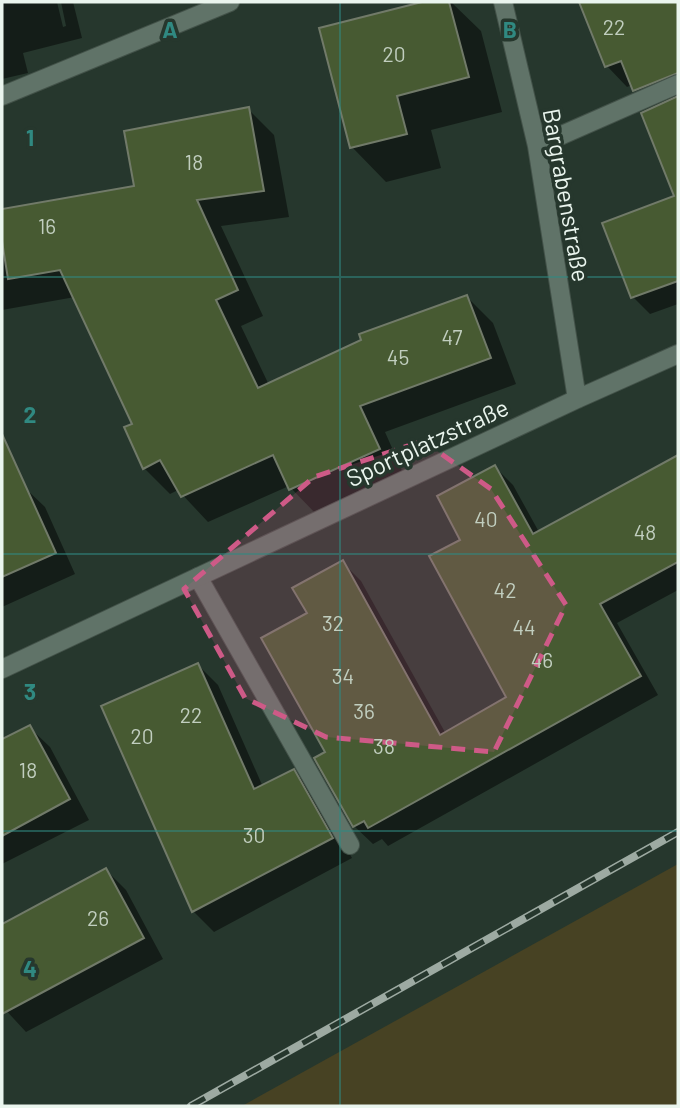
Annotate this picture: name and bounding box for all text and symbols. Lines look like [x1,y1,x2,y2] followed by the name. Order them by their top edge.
[603,14,625,39] house number: 22
[162,15,178,43] text: A
[503,15,517,43] text: B
[382,41,406,66] house number: 20
[537,106,597,284] street label: Bargrabenstraße
[26,123,34,151] text: 1
[185,149,203,174] house number: 18
[38,213,56,238] house number: 16
[442,324,463,349] house number: 47
[387,344,409,369] house number: 45
[341,392,513,492] street label: Sportplatzstraße
[24,400,36,428] text: 2
[474,506,498,531] house number: 40
[634,519,656,544] house number: 48
[494,577,516,602] house number: 42
[322,610,344,635] house number: 32
[512,614,536,639] house number: 44
[531,647,553,672] house number: 46
[332,663,354,688] house number: 34
[24,677,36,705] text: 3
[353,698,375,723] house number: 36
[180,702,202,727] house number: 22
[130,723,154,748] house number: 20
[373,733,395,758] house number: 38
[19,757,37,782] house number: 18
[243,822,265,847] house number: 30
[87,905,109,930] house number: 26
[23,954,37,982] text: 4

